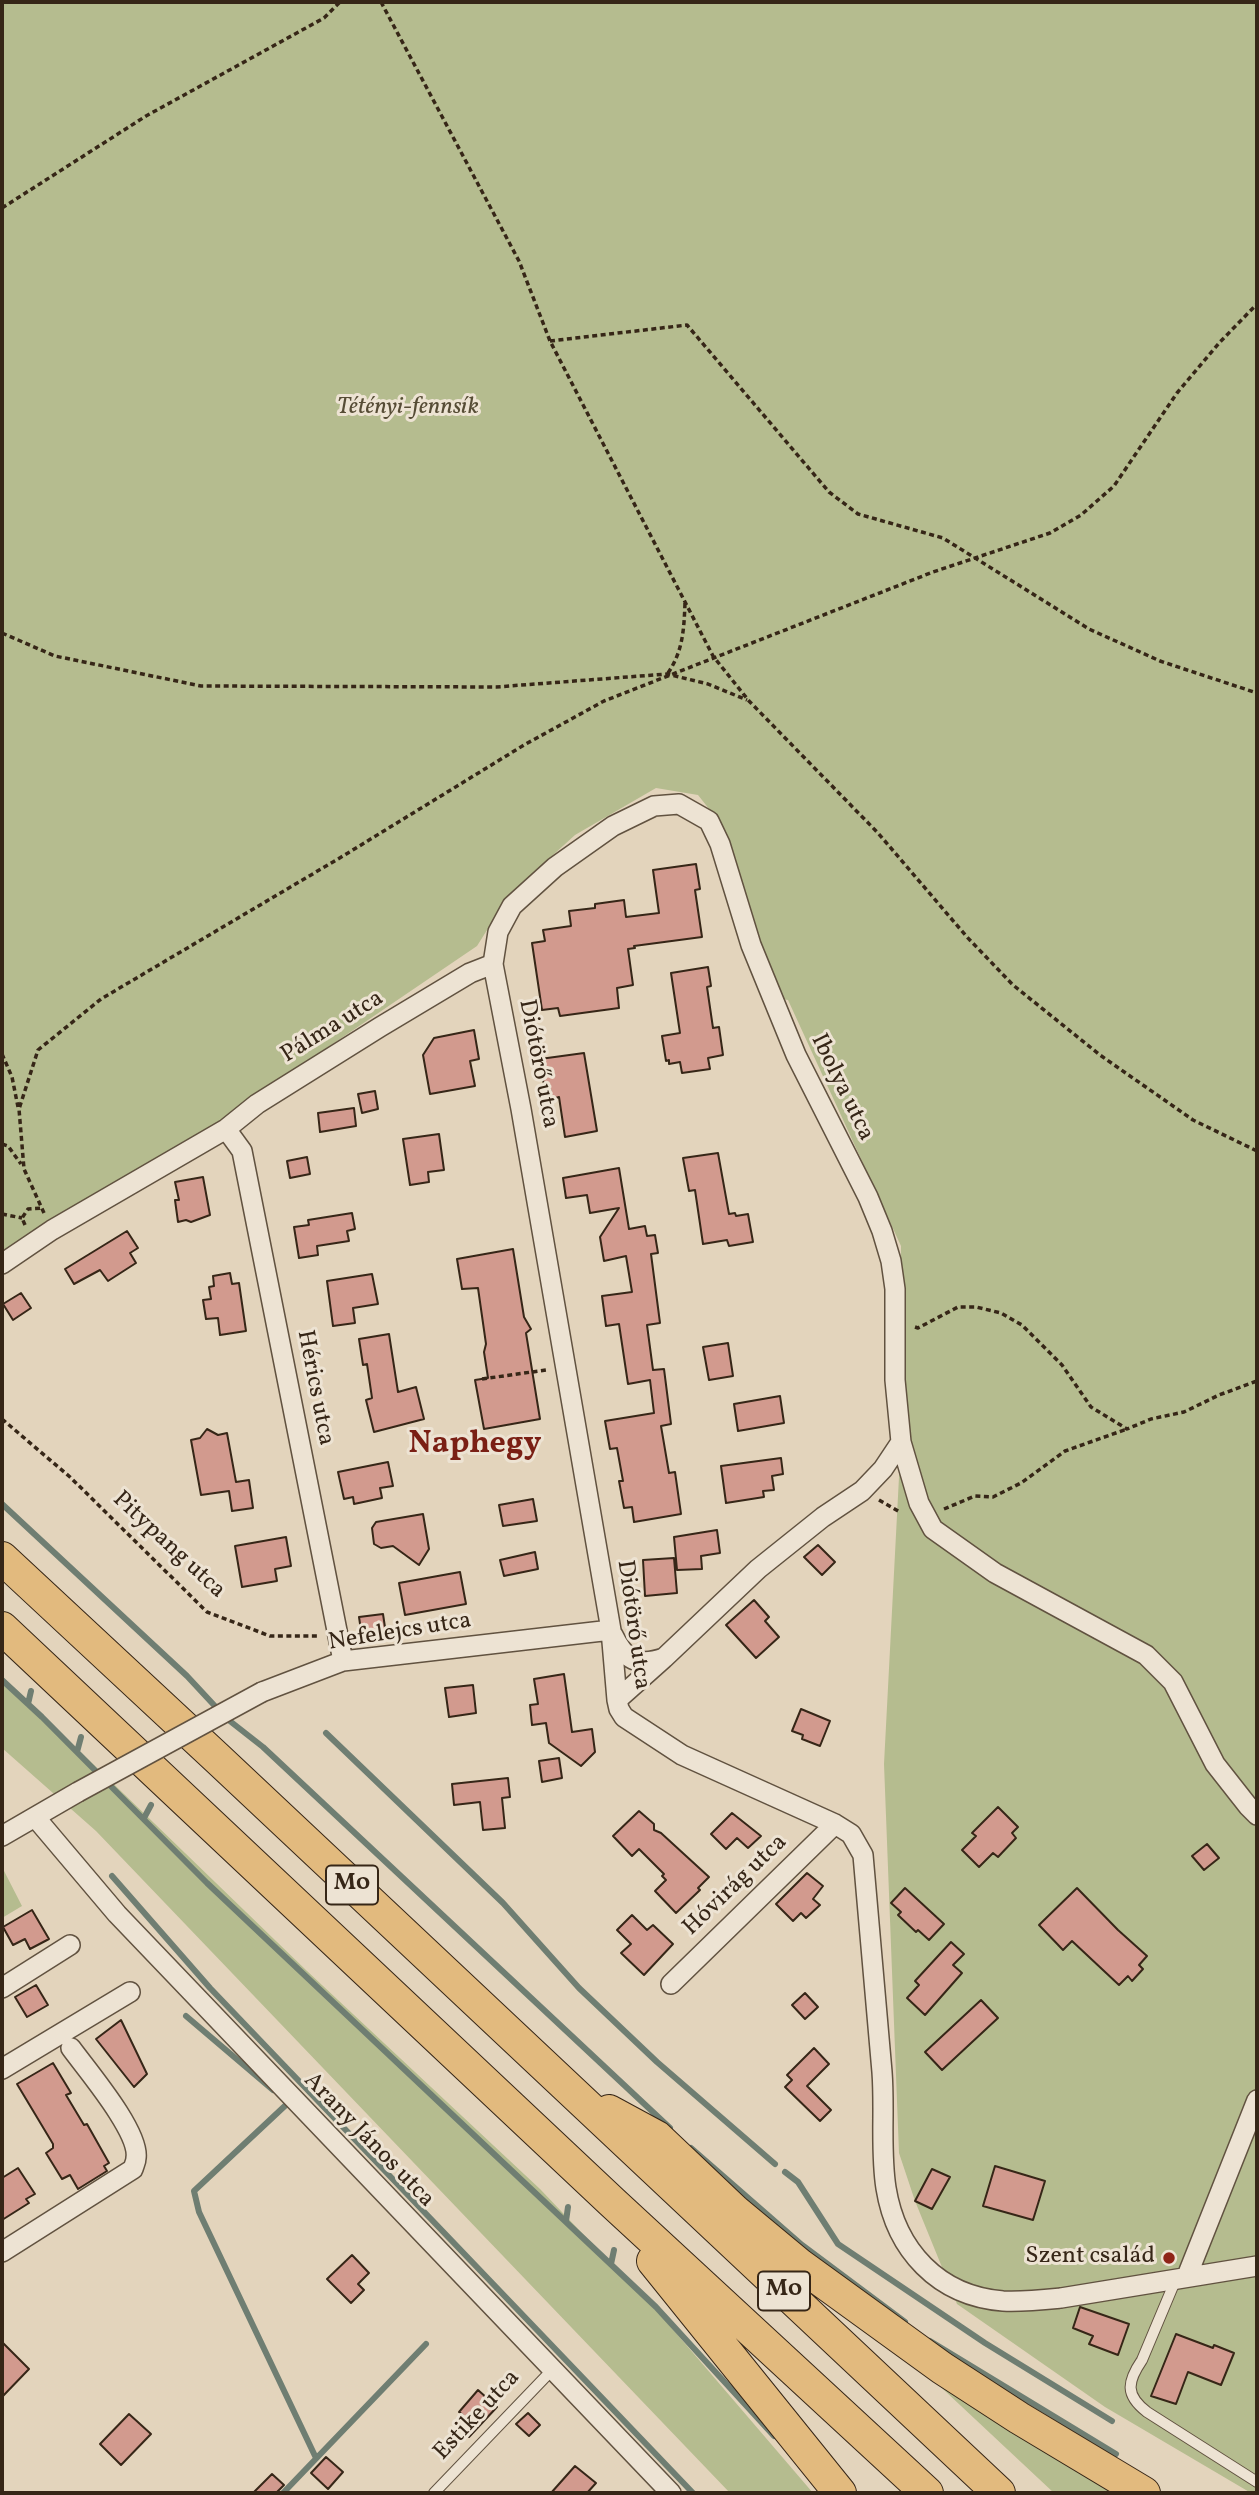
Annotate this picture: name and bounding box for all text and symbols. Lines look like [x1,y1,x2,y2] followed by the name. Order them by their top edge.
[337,395,479,423] park label: Tétényi-fennsík
[276,985,390,1071] street label: Pálma utca
[510,997,564,1131] street label: Diótörő utca
[803,1030,879,1146] street label: Ibolya utca
[289,1328,339,1448] street label: Hérics utca
[409,1427,541,1465] district label: Naphegy
[105,1486,231,1606] street label: Pitypang utca
[609,1558,655,1692] street label: Diótörő utca
[326,1607,474,1659] street label: Nefelejcs utca
[678,1829,794,1943] street label: Hóvirág utca
[326,1866,378,1904] road number: M0
[296,2068,440,2214] street label: Arany János utca
[1025,2244,1155,2272] place label: Szent család
[1161,2250,1177,2266] marker: Szent család
[758,2272,810,2310] road number: M0
[429,2365,527,2467] street label: Estike utca

